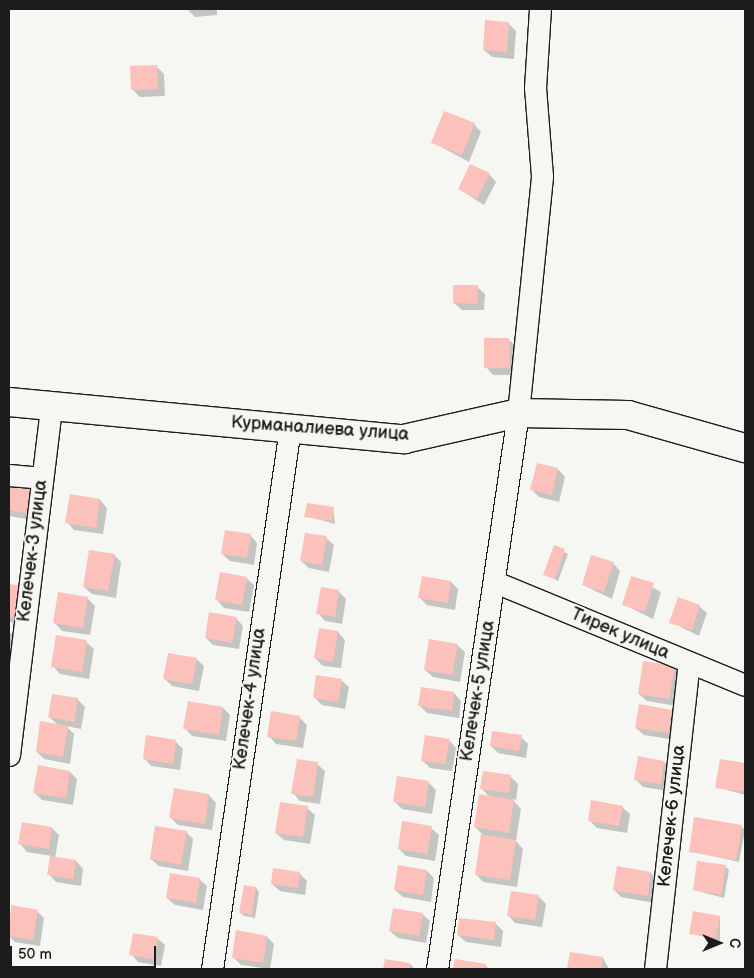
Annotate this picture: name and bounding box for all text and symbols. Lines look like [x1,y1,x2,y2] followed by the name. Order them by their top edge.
[230,412,410,446] street label: Курманалиева улица
[14,479,52,623] street label: Келечек-3 улица
[567,604,673,664] street label: Тирек улица
[456,619,500,763] street label: Келечек-5 улица
[229,627,271,771] street label: Келечек-4 улица
[654,744,690,888] street label: Келечек-6 улица
[694,918,744,968] north arrow
[12,936,159,968] scale bar
[726,938,743,948] text: С
[18,945,52,964] text: 50 m

